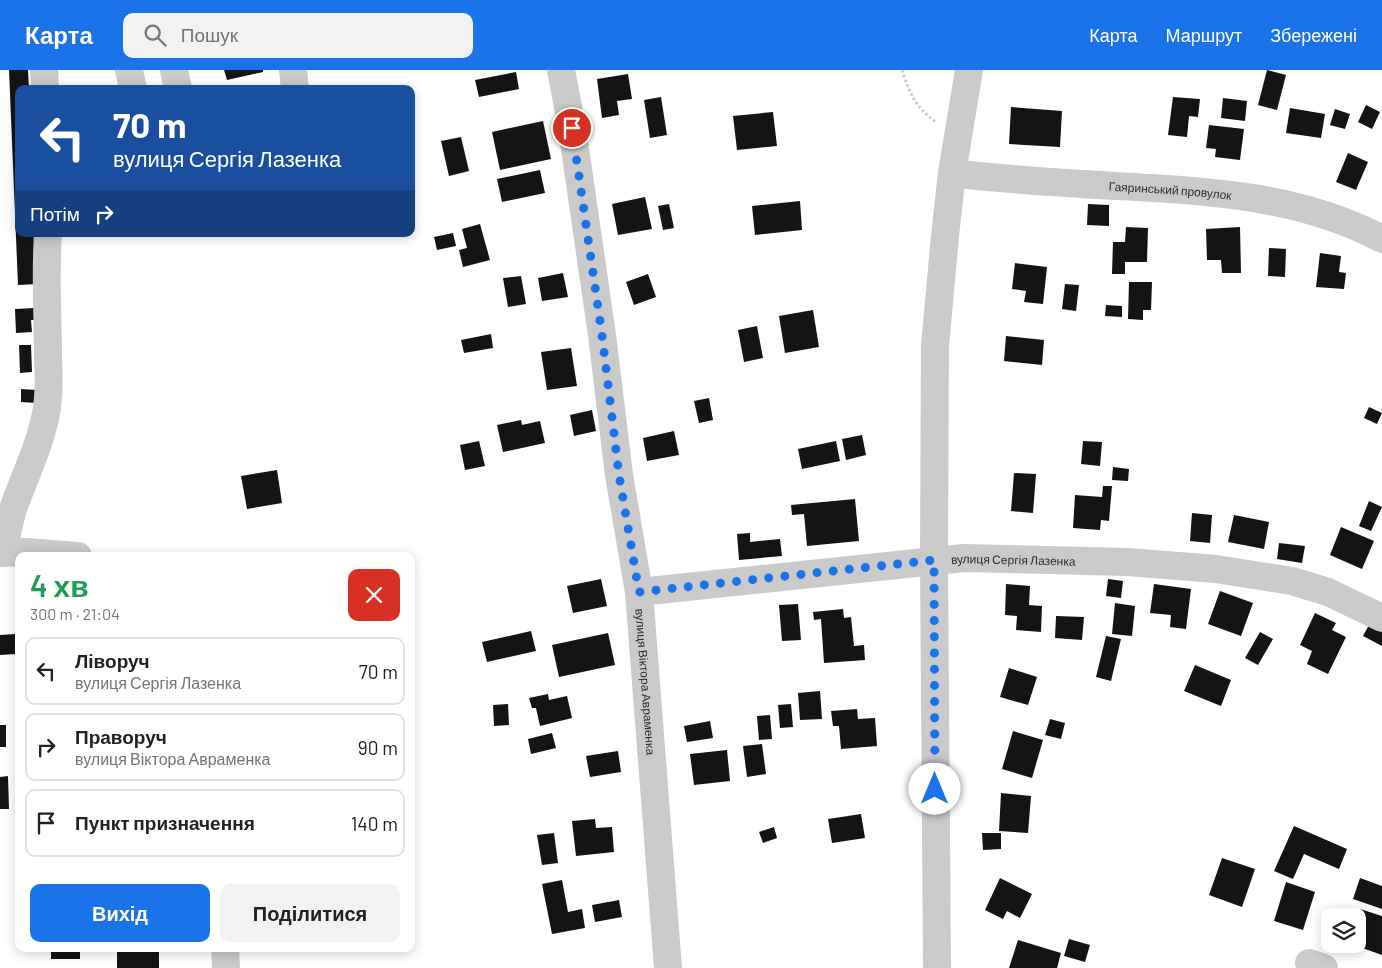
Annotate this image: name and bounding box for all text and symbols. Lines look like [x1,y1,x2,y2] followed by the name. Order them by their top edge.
[123,13,473,58] search box
[25,20,93,49] text: Карта
[141,21,169,49] icon: search
[181,23,238,46] text: Пошук
[1089,24,1137,46] text: Карта
[1165,24,1242,46] text: Маршрут
[1270,24,1357,46] text: Збережені
[113,103,187,145] text: 70 m
[30,105,95,170] icon: left
[551,107,593,149] pin
[558,114,586,142] icon: arrive
[113,145,341,171] text: вулиця Сергія Лазенка
[1108,179,1233,202] street label: Гаяринський провулок
[90,200,118,228] icon: right
[30,202,80,225] text: Потім
[950,551,1076,568] street label: вулиця Сергія Лазенка
[30,567,89,603] text: 4 хв
[348,569,400,621] button: close
[30,604,120,623] text: 300 m · 21:04
[633,608,659,756] street label: вулиця Віктора Авраменка
[75,649,150,672] text: Ліворуч
[32,657,60,685] icon: left
[359,660,398,683] text: 70 m
[75,673,241,692] text: вулиця Сергія Лазенка
[75,725,167,748] text: Праворуч
[32,733,60,761] icon: right
[358,736,398,759] text: 90 m
[75,749,271,768] text: вулиця Віктора Авраменка
[908,762,960,814] position arrow
[32,809,60,837] icon: arrive
[75,811,255,834] text: Пункт призначення
[351,812,398,835] text: 140 m
[30,884,210,942] button: Вихід
[220,884,400,942] button: Поділитися
[1321,908,1366,953] map controls
[1321,908,1366,953] button: layers

